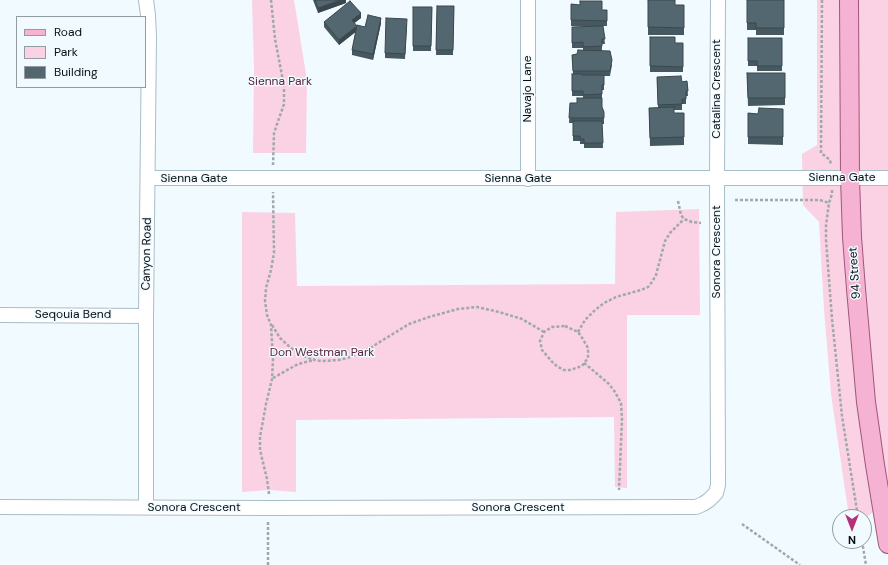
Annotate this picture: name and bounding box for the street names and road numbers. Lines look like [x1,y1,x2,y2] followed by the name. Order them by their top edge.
[710,39,724,139] street label: Catalina Crescent
[521,56,535,122] street label: Navajo Lane
[809,171,875,185] street label: Sienna Gate
[161,172,227,186] street label: Sienna Gate
[485,172,551,186] street label: Sienna Gate
[710,205,724,299] street label: Sonora Crescent
[139,217,155,291] street label: Canyon Road
[846,247,864,299] street label: 94 Street
[35,308,111,322] street label: Seqouia Bend
[147,501,241,515] street label: Sonora Crescent
[471,501,565,515] street label: Sonora Crescent

